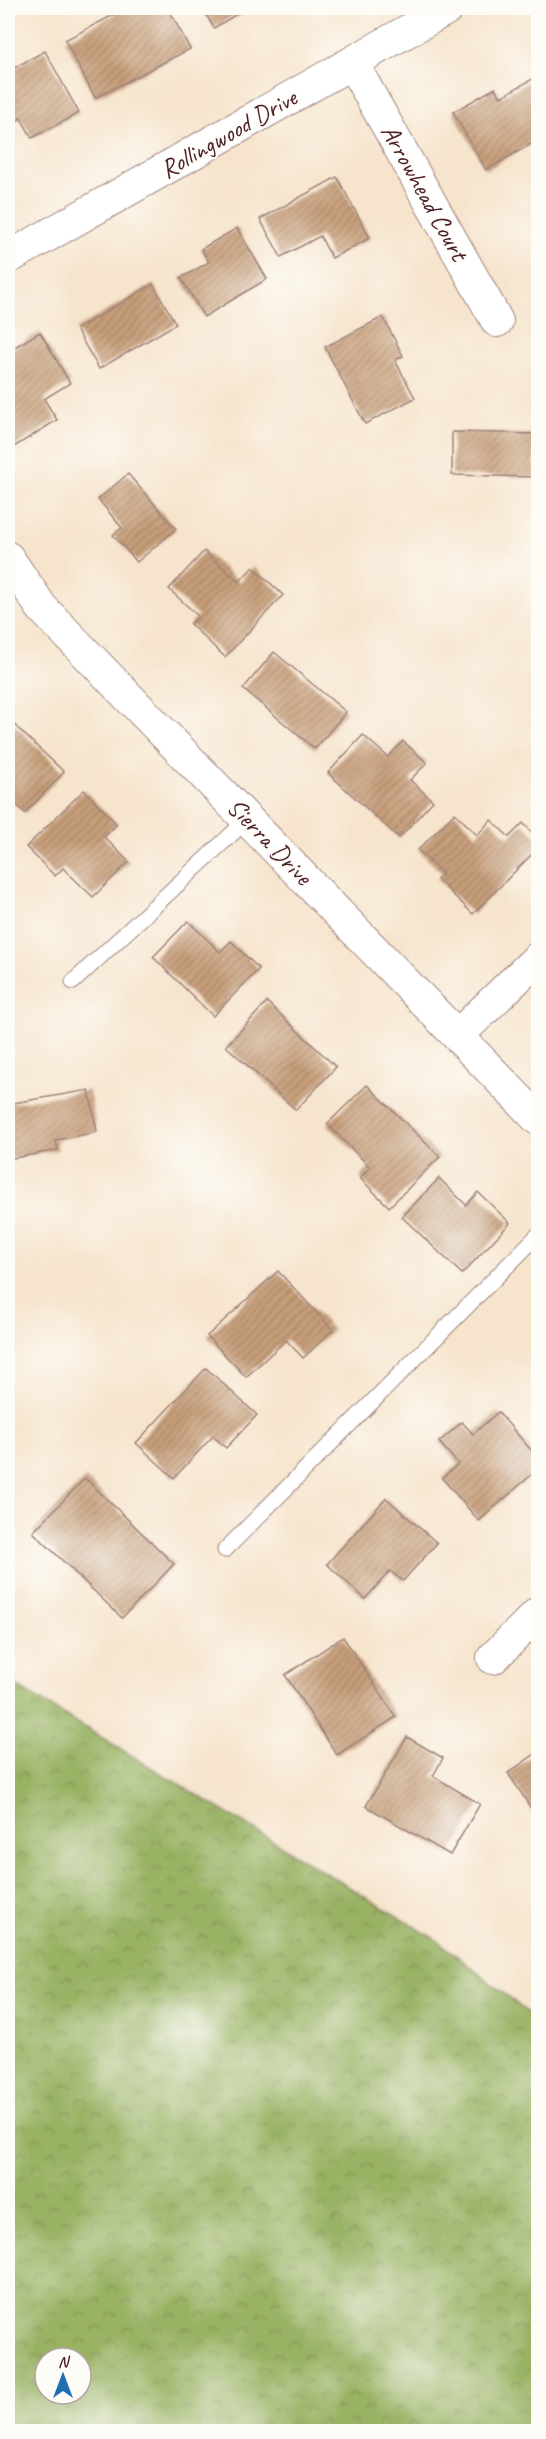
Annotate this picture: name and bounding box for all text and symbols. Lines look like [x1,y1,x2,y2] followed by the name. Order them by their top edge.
[154,80,304,186] street label: Rollingwood Drive
[374,118,477,268] street label: Arrowhead Court
[220,791,320,893] street label: Sierra Drive
[33,2346,93,2406] north arrow
[58,2352,71,2372] text: N

